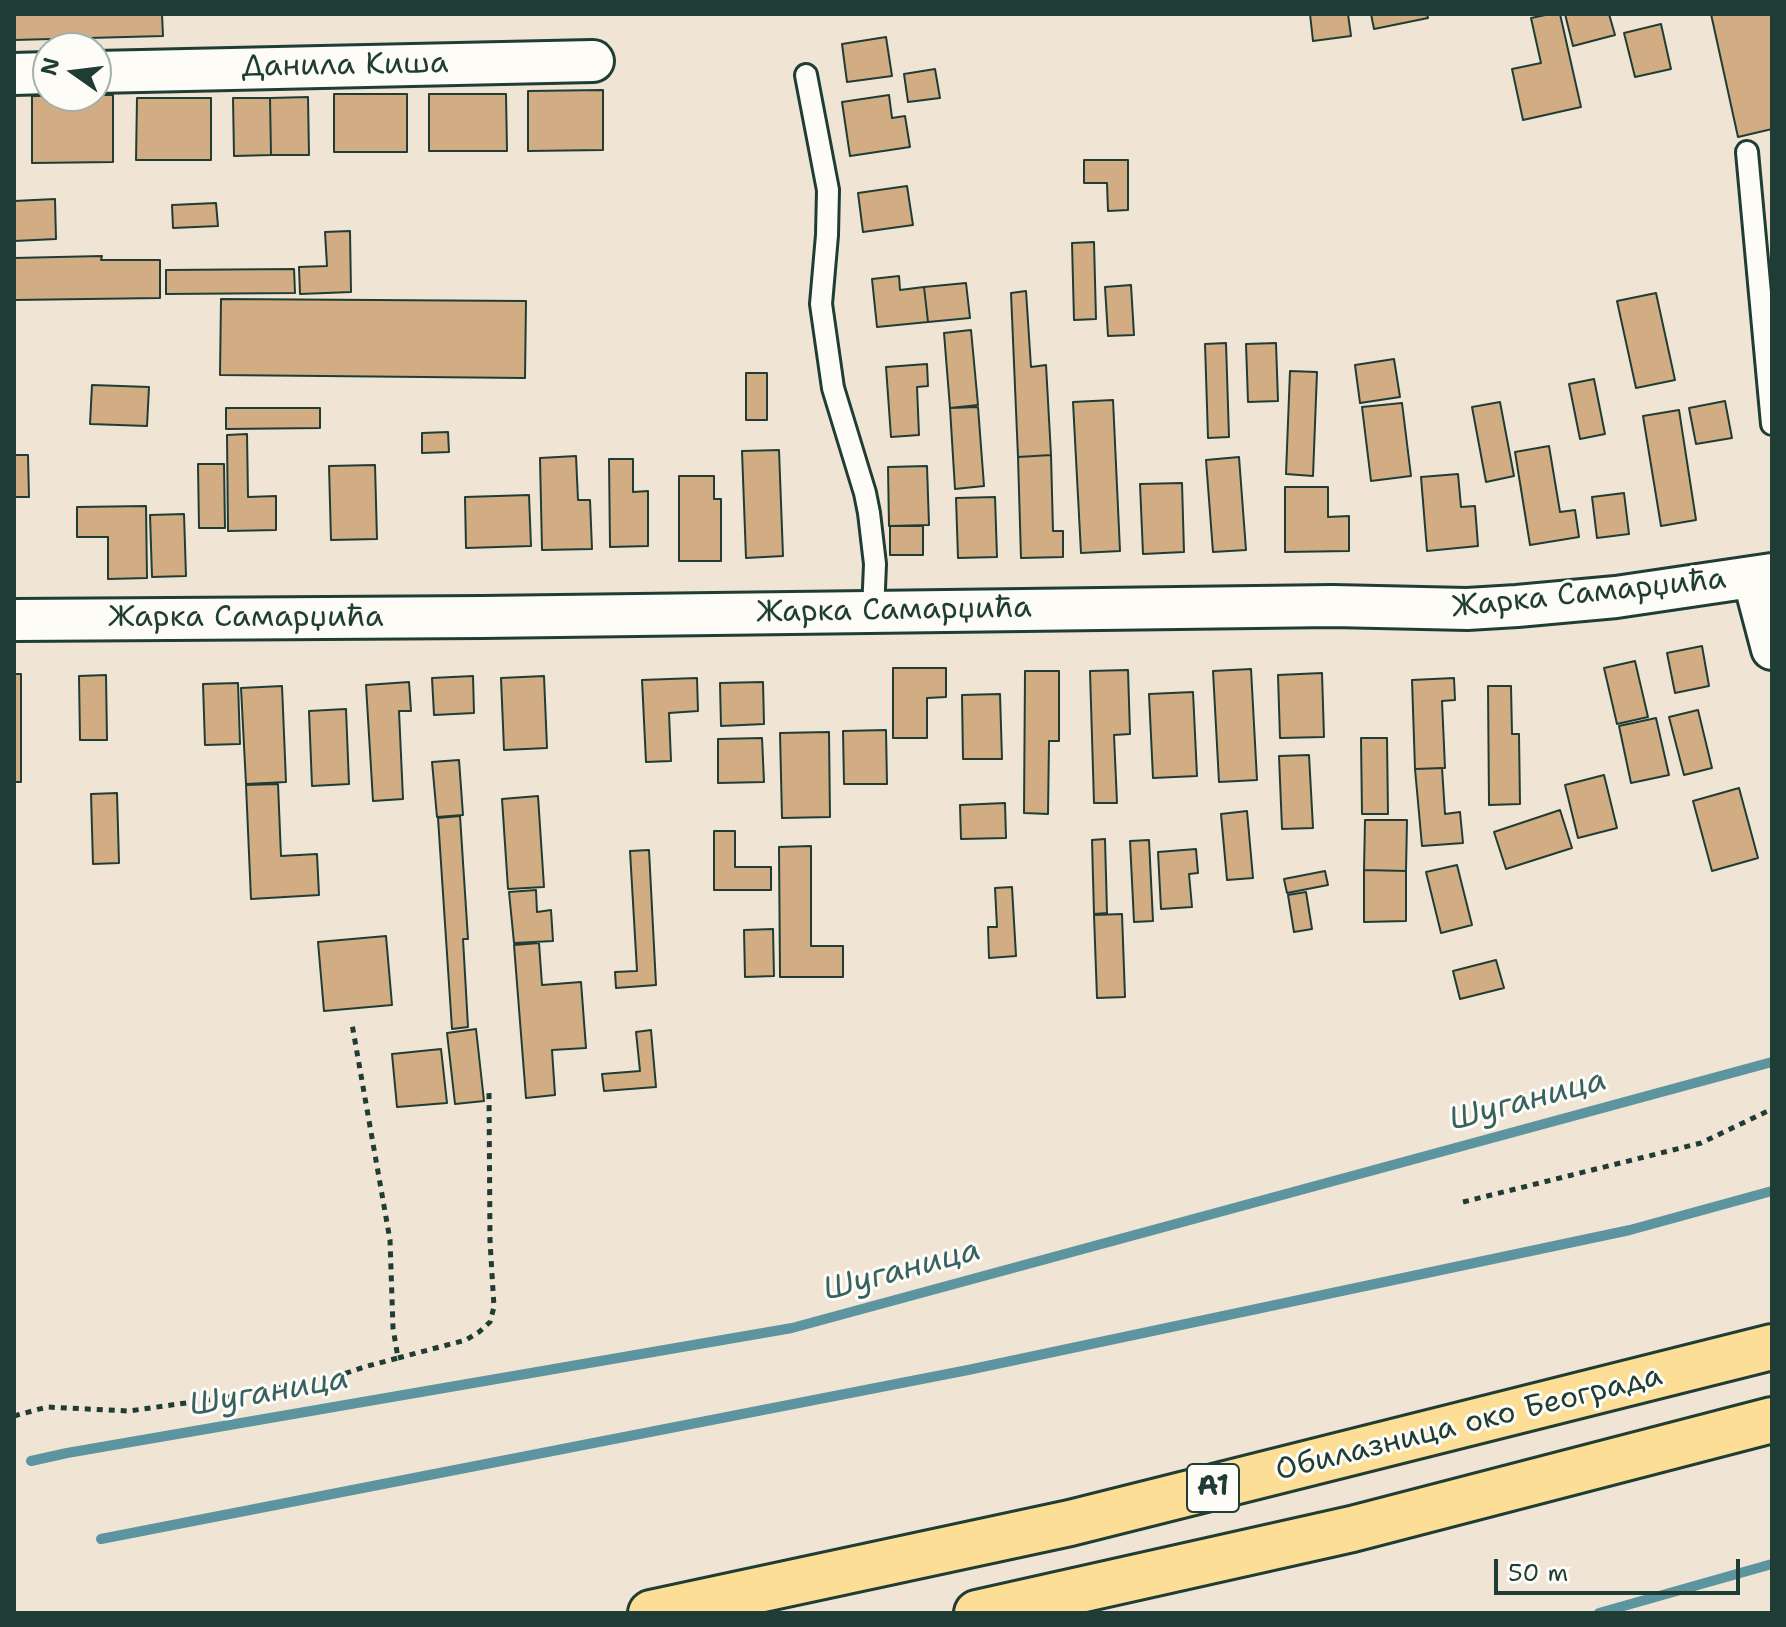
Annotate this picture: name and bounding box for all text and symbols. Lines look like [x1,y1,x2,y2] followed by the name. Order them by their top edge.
[32,32,112,112] north arrow
[241,46,449,86] street label: Данила Киша
[34,55,66,79] text: N
[1450,562,1728,626] street label: Жарка Самарџића
[756,591,1032,631] street label: Жарка Самарџића
[108,600,384,636] street label: Жарка Самарџића
[1445,1062,1611,1140] water label: Шуганица
[819,1232,985,1310] water label: Шуганица
[1272,1359,1666,1489] street label: Обилазница око Београда
[186,1360,352,1426] water label: Шуганица
[1187,1464,1239,1512] road number: A1
[1498,1543,1744,1593] scale bar
[1508,1557,1568,1589] text: 50 m

